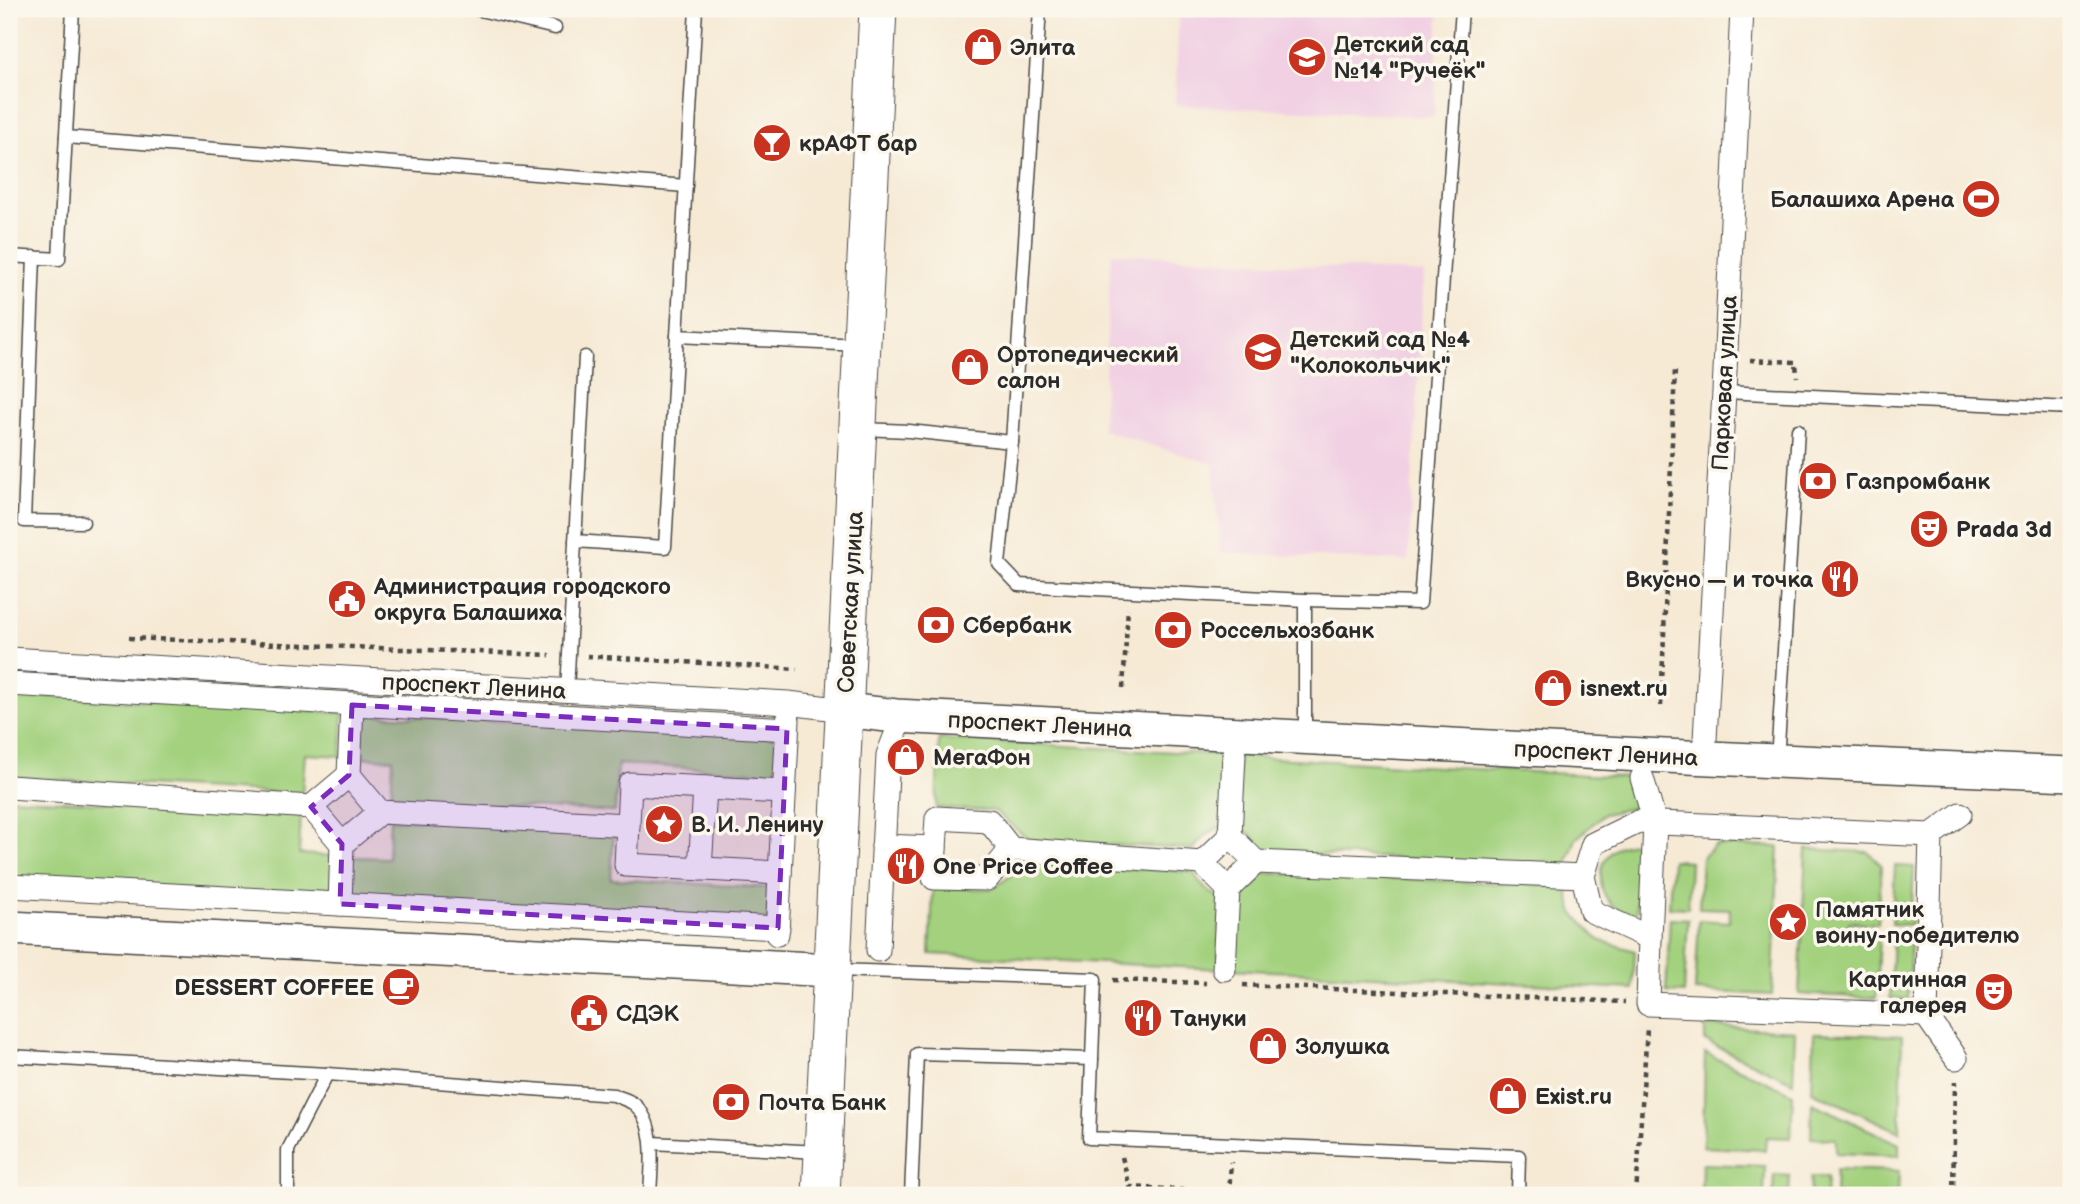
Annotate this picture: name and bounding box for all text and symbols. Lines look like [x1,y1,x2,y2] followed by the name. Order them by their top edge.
[962,26,1004,68] shop icon: Элита
[1334,31,1486,85] place label: Детский сад №14 "Ручеёк"
[1010,34,1076,62] place label: Элита
[1286,36,1328,78] school or university icon: Детский сад №14 "Ручеёк"
[751,122,793,164] bar icon: крАФТ бар
[799,130,918,158] place label: крАФТ бар
[1960,178,2002,220] sports icon: Балашиха Арена
[1770,186,1955,214] place label: Балашиха Арена
[1706,294,1744,472] street label: Парковая улица
[1290,326,1471,380] place label: Детский сад №4 "Колокольчик"
[1242,331,1284,373] school or university icon: Детский сад №4 "Колокольчик"
[997,341,1179,395] place label: Ортопедический салон
[949,346,991,388] shop icon: Ортопедический салон
[1797,460,1839,502] bank icon: Газпромбанк
[1845,468,1990,496] place label: Газпромбанк
[1908,508,1950,550] theatre icon: Prada 3d
[832,510,870,694] street label: Советская улица
[1956,516,2052,544] place label: Prada 3d
[1819,558,1861,600] restaurant icon: Вкусно — и точка
[1625,566,1814,594] place label: Вкусно — и точка
[373,573,671,627] place label: Администрация городского округа Балашиха
[326,578,368,620] public building icon: Администрация городского округа Балашиха
[915,604,957,646] bank icon: Сбербанк
[1152,609,1194,651] bank icon: Россельхозбанк
[963,612,1072,640] place label: Сбербанк
[1200,617,1374,645] place label: Россельхозбанк
[1532,667,1574,709] shop icon: isnext.ru
[381,668,567,706] street label: проспект Ленина
[1580,675,1668,703] place label: isnext.ru
[947,706,1133,744] street label: проспект Ленина
[1513,735,1699,773] street label: проспект Ленина
[885,736,927,778] shop icon: МегаФон
[933,744,1031,772] place label: МегаФон
[643,803,685,845] place icon: В. И. Ленину
[691,811,824,839] place label: В. И. Ленину
[885,845,927,887] restaurant icon: One Price Coffee
[933,853,1113,881] place label: One Price Coffee
[1815,896,2019,950] place label: Памятник воину-победителю
[1767,901,1809,943] place icon: Памятник воину-победителю
[380,966,422,1008] cafe icon: DESSERT COFFEE
[1848,966,1967,1020] place label: Картинная галерея
[1973,971,2015,1013] theatre icon: Картинная галерея
[174,974,374,1002] place label: DESSERT COFFEE
[568,992,610,1034] public building icon: СДЭК
[1122,997,1164,1039] restaurant icon: Тануки
[616,1000,679,1028] place label: СДЭК
[1170,1005,1247,1033] place label: Тануки
[1247,1025,1289,1067] shop icon: Золушка
[1295,1033,1390,1061] place label: Золушка
[1487,1075,1529,1117] shop icon: Exist.ru
[710,1081,752,1123] bank icon: Почта Банк
[1535,1083,1612,1111] place label: Exist.ru
[758,1089,887,1117] place label: Почта Банк

